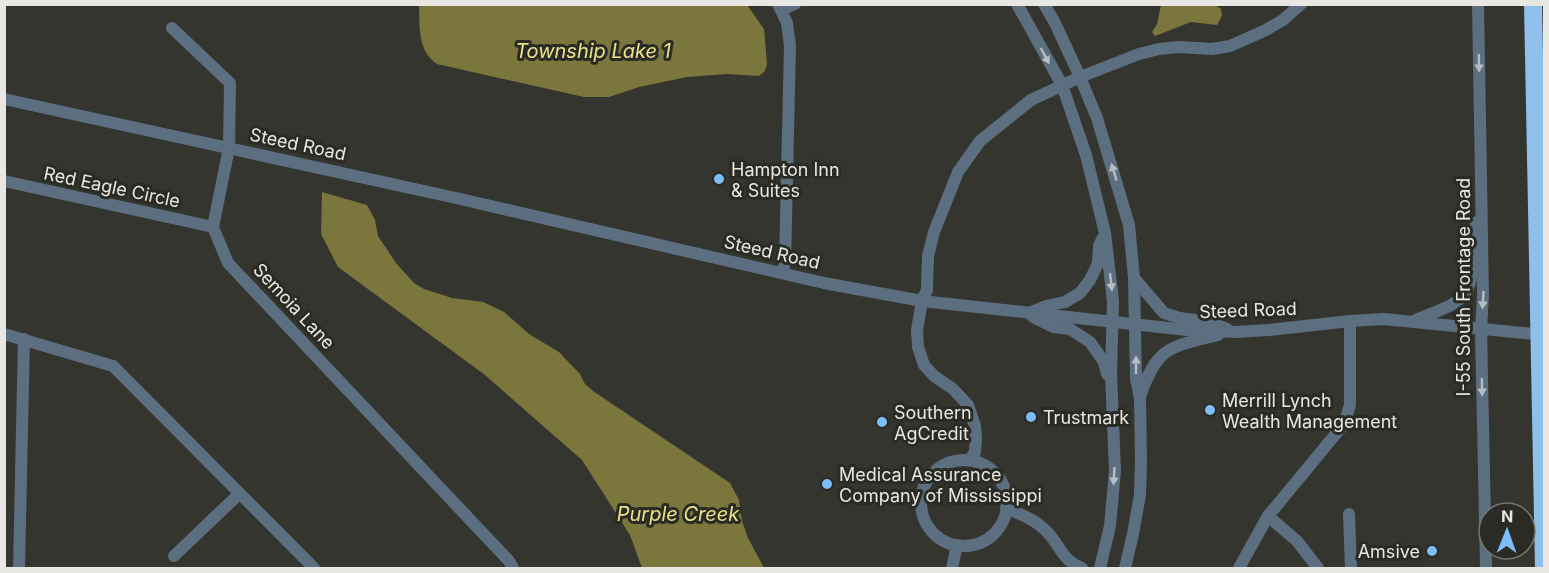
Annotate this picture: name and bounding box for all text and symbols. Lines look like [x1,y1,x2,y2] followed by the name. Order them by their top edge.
[515,39,671,63] water label: Township Lake 1
[1040,47,1050,64] one-way arrow
[1474,53,1484,72] one-way arrow
[248,124,348,164] street label: Steed Road
[731,159,840,201] place label: Hampton Inn & Suites
[42,162,182,212] street label: Red Eagle Circle
[1109,163,1118,181] one-way arrow
[712,172,726,186] marker: Hampton Inn & Suites
[1453,178,1474,396] street label: I-55 South Frontage Road
[722,231,822,273] street label: Steed Road
[249,259,339,353] street label: Semoia Lane
[1106,272,1116,291] one-way arrow
[1478,290,1487,309] one-way arrow
[1199,298,1297,322] street label: Steed Road
[1131,356,1141,375] one-way arrow
[1477,378,1487,397] one-way arrow
[1222,390,1397,432] place label: Merrill Lynch Wealth Management
[894,402,972,444] place label: Southern AgCredit
[1203,403,1217,417] marker: Merrill Lynch Wealth Management
[1043,407,1129,428] place label: Trustmark
[1024,410,1038,424] marker: Trustmark
[875,415,889,429] marker: Southern AgCredit
[839,464,1042,506] place label: Medical Assurance Company of Mississippi
[1109,467,1118,486] one-way arrow
[820,477,834,491] marker: Medical Assurance Company of Mississippi
[1477,501,1537,561] north arrow
[617,502,740,526] water label: Purple Creek
[1501,506,1514,526] text: N
[1358,541,1420,562] place label: Amsive
[1425,544,1439,558] marker: Amsive

